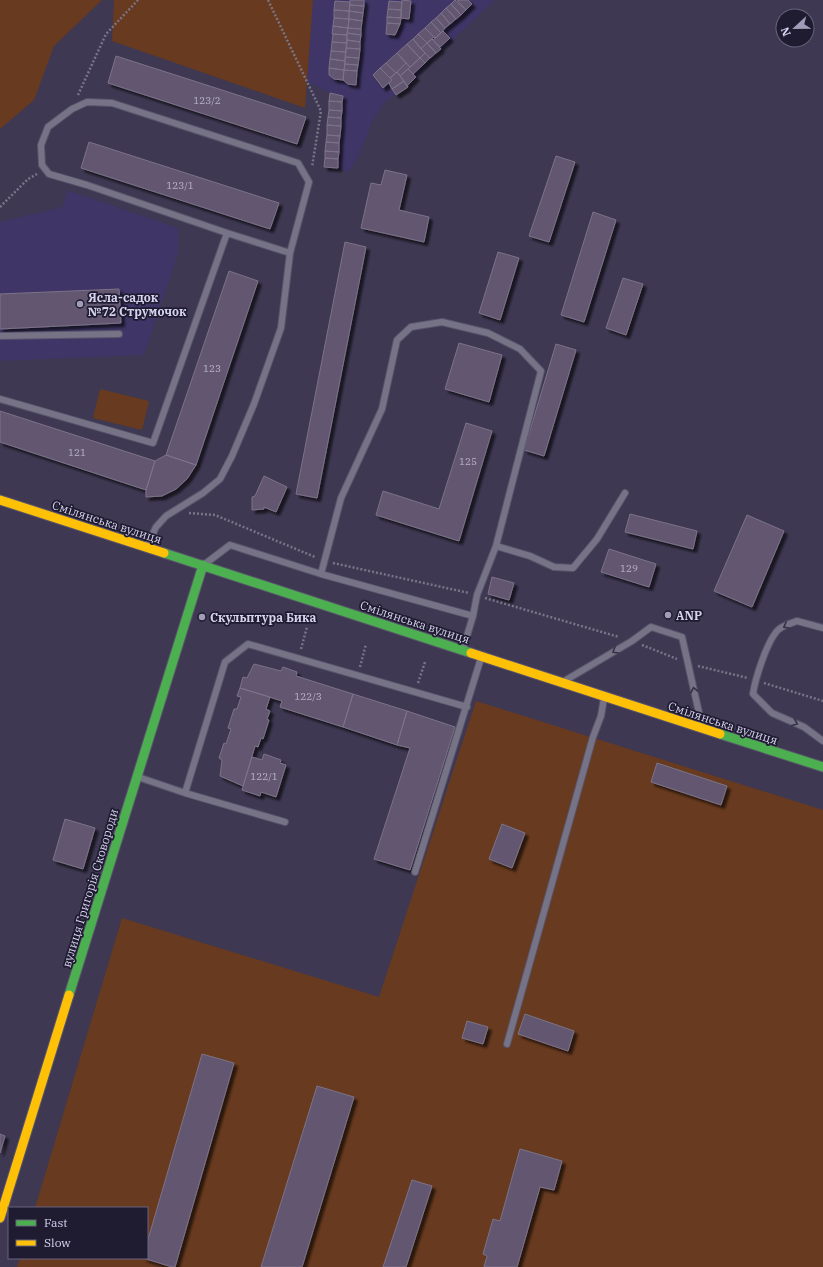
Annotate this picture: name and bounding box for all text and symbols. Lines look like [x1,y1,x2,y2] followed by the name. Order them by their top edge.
[775,8,815,48] north arrow
[777,25,794,38] text: N
[193,94,221,107] house number: 123/2
[166,179,194,192] house number: 123/1
[88,290,187,319] place label: Ясла-садок №72 Струмочок
[75,299,85,309] marker: Ясла-садок №72 Струмочок
[203,362,221,375] house number: 123
[68,446,86,459] house number: 121
[459,455,477,468] house number: 125
[50,497,164,547] street label: Смілянська вулиця
[620,562,638,575] house number: 129
[358,597,472,647] street label: Смілянська вулиця
[676,608,702,623] place label: ANP
[210,610,316,625] place label: Cкульптура Бика
[663,610,673,620] marker: ANP
[197,612,207,622] marker: Cкульптура Бика
[783,621,791,629] one-way arrow
[612,647,619,654] one-way arrow
[691,687,699,693] one-way arrow
[294,690,322,703] house number: 122/3
[666,698,780,748] street label: Смілянська вулиця
[790,718,798,726] one-way arrow
[250,770,278,783] house number: 122/1
[59,807,121,969] street label: вулиця Григорія Сковороди
[8,1207,148,1259] legend
[44,1215,68,1230] text: Fast
[44,1235,71,1250] text: Slow

